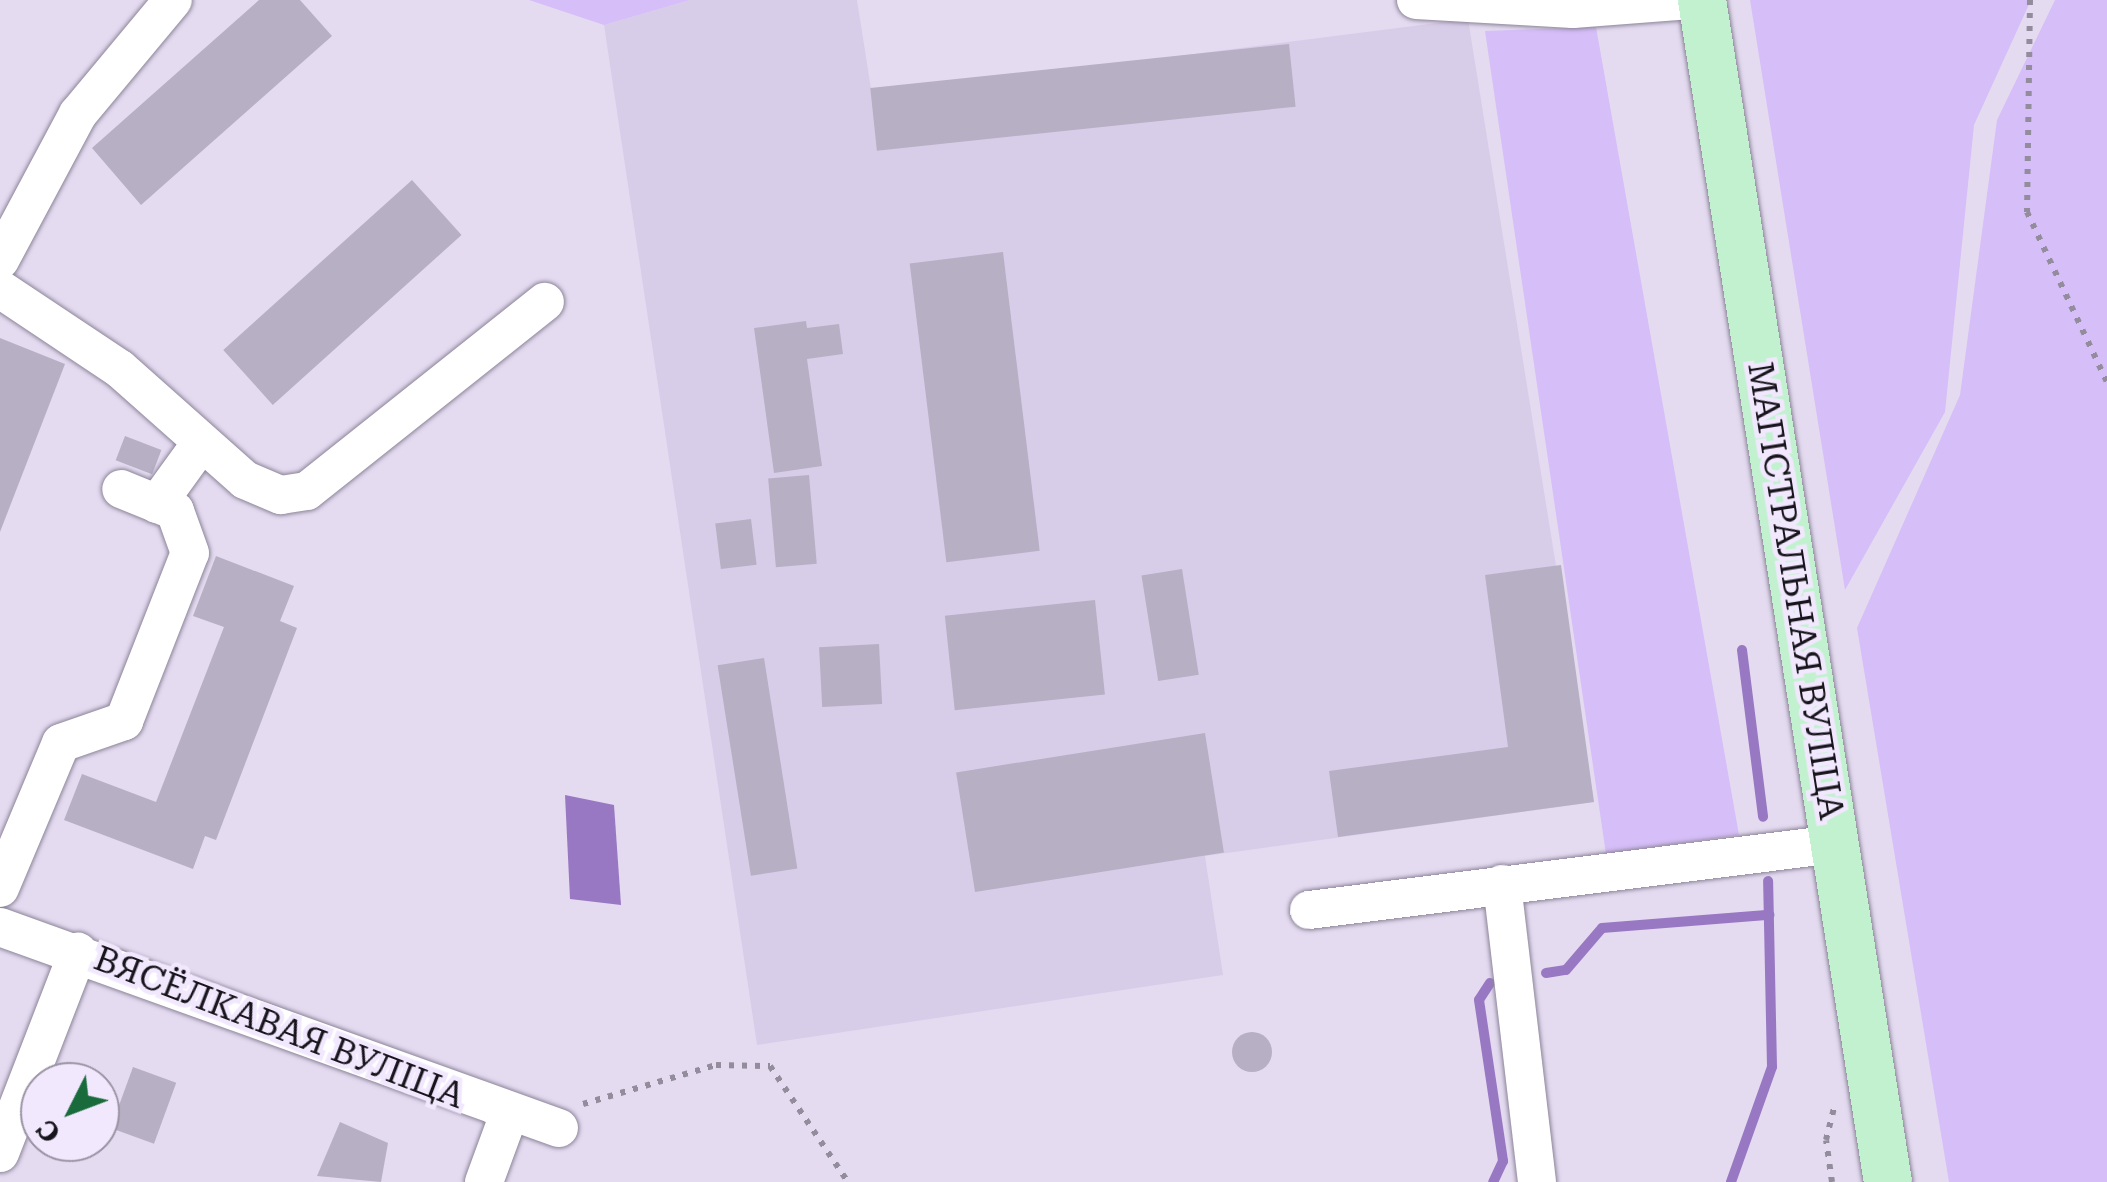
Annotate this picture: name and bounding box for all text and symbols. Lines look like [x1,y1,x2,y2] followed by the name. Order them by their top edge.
[1738,359,1852,823] street label: МАГІСТРАЛЬНАЯ ВУЛІЦА
[88,938,470,1118] street label: ВЯСЁЛКАВАЯ ВУЛІЦА
[20,1062,120,1162] north arrow
[30,1113,68,1149] text: С

